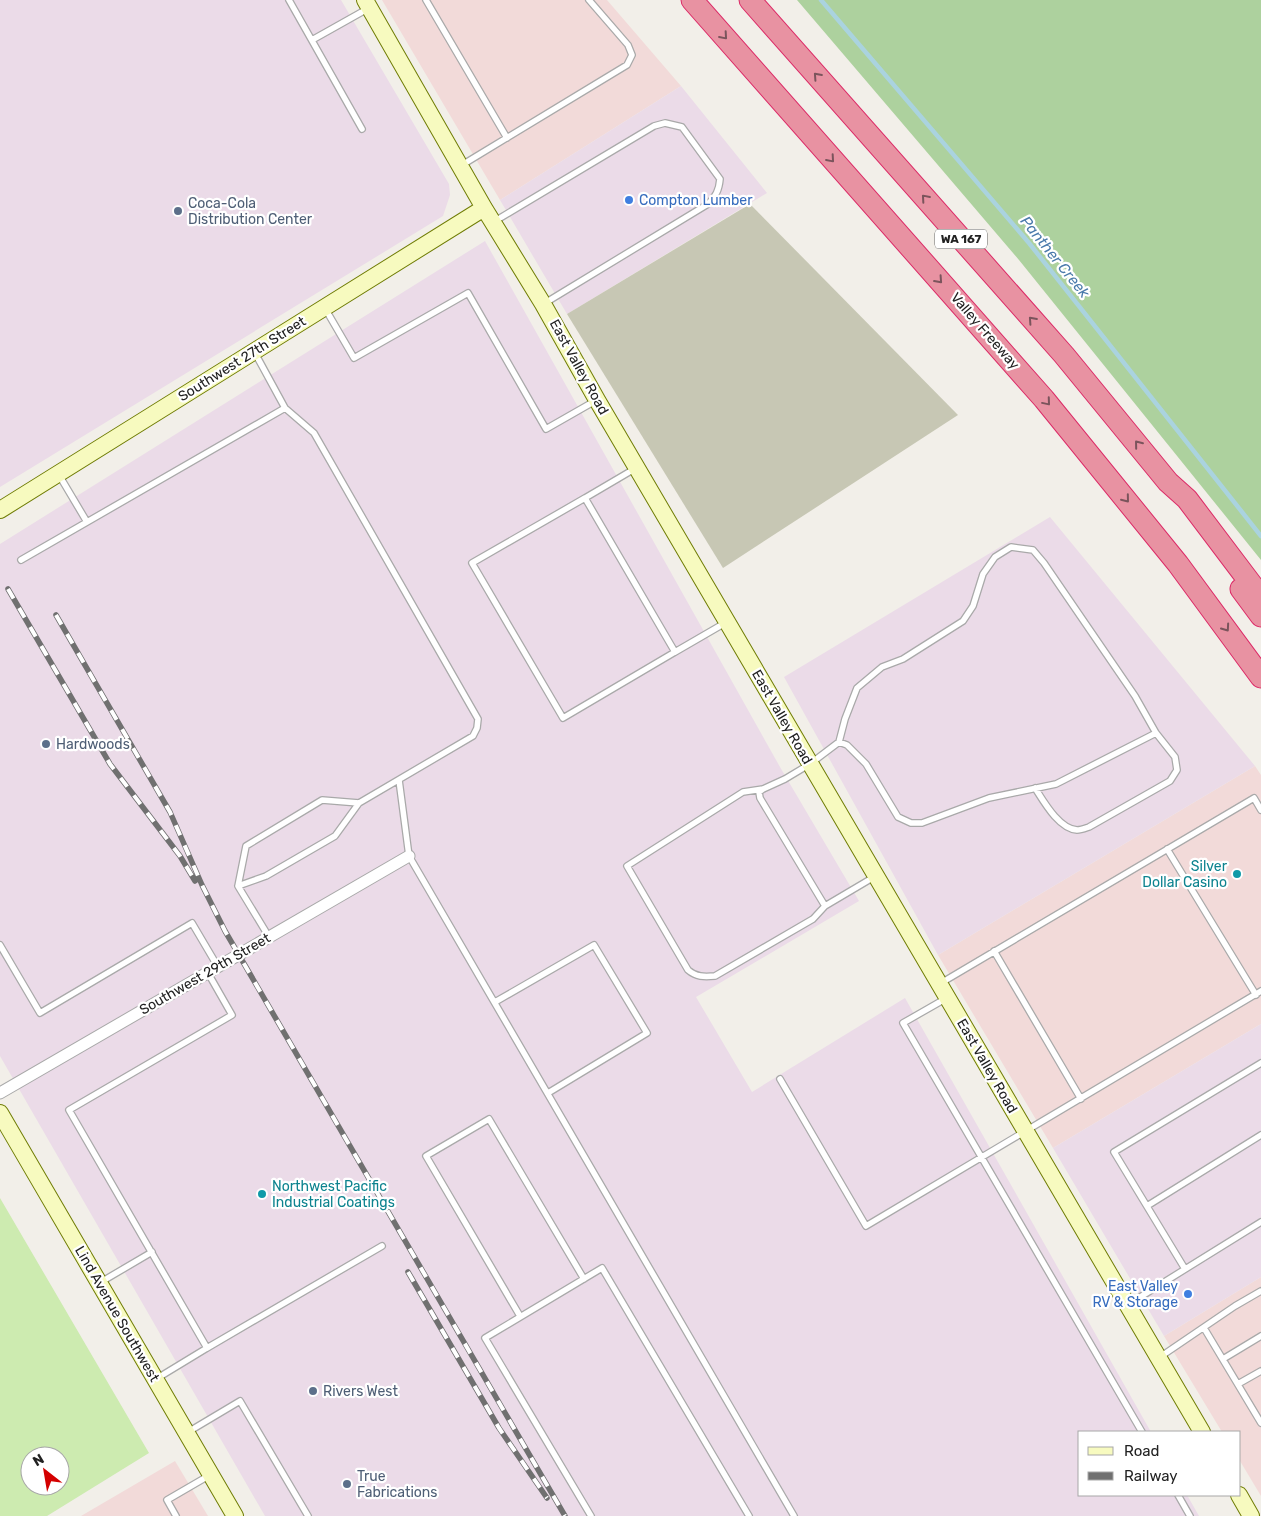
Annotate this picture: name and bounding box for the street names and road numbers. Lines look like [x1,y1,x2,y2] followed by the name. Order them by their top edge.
[935,230,987,248] road number: WA 167
[947,289,1023,373] street label: Valley Freeway
[175,312,309,405] street label: Southwest 27th Street
[546,316,612,418] street label: East Valley Road
[748,667,816,767] street label: East Valley Road
[136,929,274,1018] street label: Southwest 29th Street
[953,1016,1021,1116] street label: East Valley Road
[71,1243,163,1385] street label: Lind Avenue Southwest

